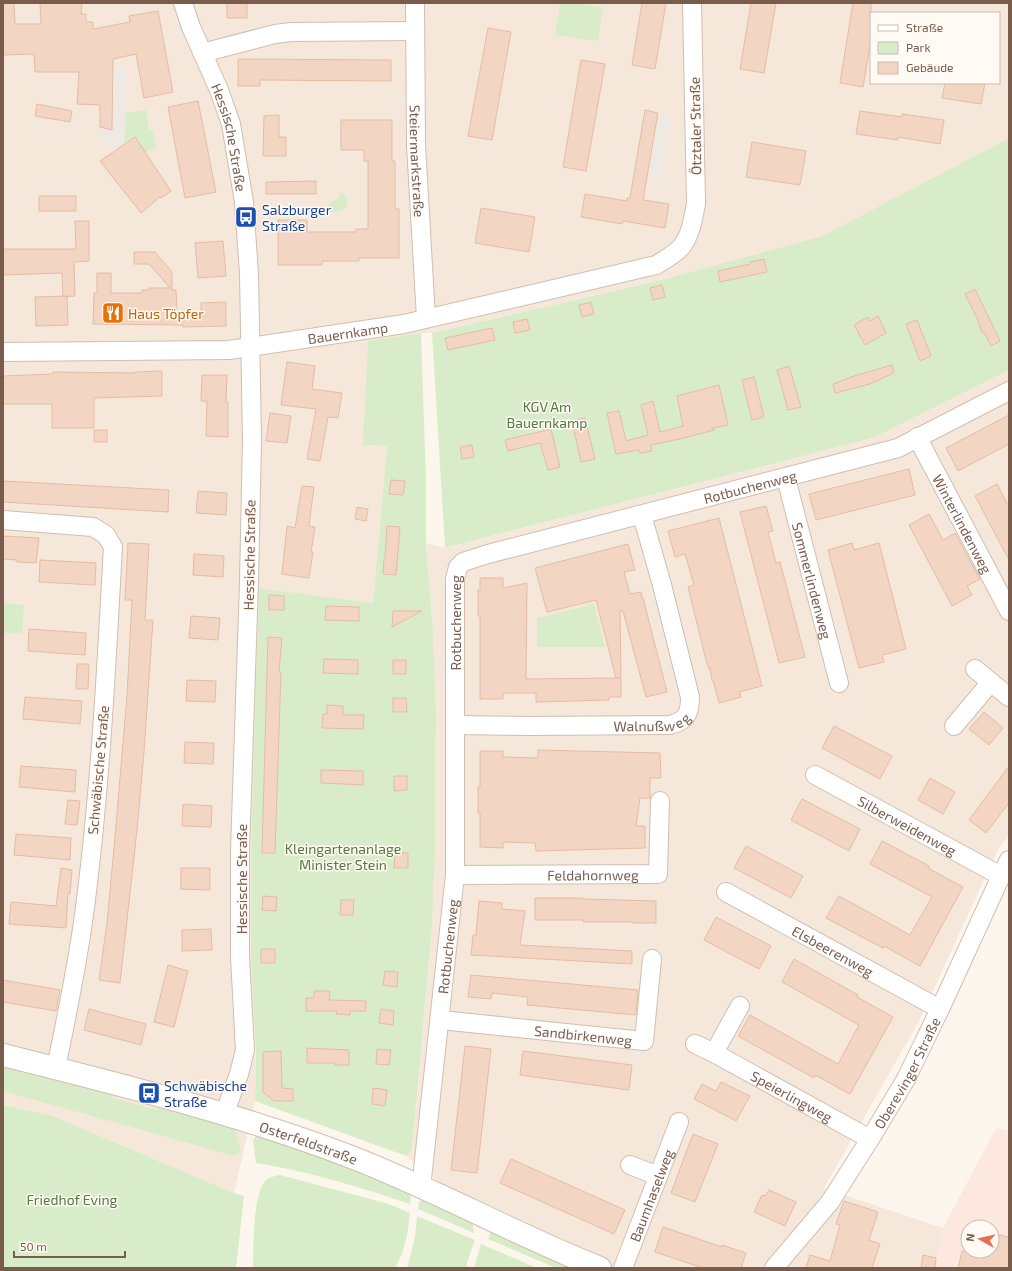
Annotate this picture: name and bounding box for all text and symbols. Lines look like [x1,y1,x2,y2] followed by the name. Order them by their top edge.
[870,12,1000,84] legend
[906,20,943,34] text: Straße
[906,40,931,54] text: Park
[906,60,954,74] text: Gebäude
[686,77,704,175] street label: Ötztaler Straße
[209,80,251,193] street label: Hessische Straße
[407,105,429,218] street label: Steiermarkstraße
[262,201,332,234] place label: Salzburger Straße
[233,204,259,230] bus stop icon: Salzburger Straße
[100,300,126,326] restaurant icon: Haus Töpfer
[128,305,204,322] place label: Haus Töpfer
[306,318,389,347] street label: Bauernkamp
[507,398,587,431] park label: KGV Am Bauernkamp
[702,466,798,506] street label: Rotbuchenweg
[930,471,996,576] street label: Winterlindenweg
[240,500,258,610] street label: Hessische Straße
[789,520,836,641] street label: Sommerlindenweg
[447,575,464,671] street label: Rotbuchenweg
[84,705,112,835] street label: Schwäbische Straße
[613,709,694,734] street label: Walnußweg
[855,791,960,859] street label: Silberweidenweg
[233,824,250,934] street label: Hessische Straße
[285,840,401,873] park label: Kleingartenanlage Minister Stein
[547,866,639,883] street label: Feldahornweg
[434,898,461,995] street label: Rotbuchenweg
[789,921,877,980] street label: Elsbeerenweg
[870,1014,943,1132] street label: Oberevinger Straße
[534,1021,633,1048] street label: Sandbirkenweg
[748,1067,836,1125] street label: Speierlingweg
[164,1077,247,1110] place label: Schwäbische Straße
[136,1080,162,1106] bus stop icon: Schwäbische Straße
[258,1117,360,1167] street label: Osterfeldstraße
[625,1146,676,1244] street label: Baumhaselweg
[27,1191,118,1208] park label: Friedhof Eving
[960,1219,1000,1259] north arrow
[14,1233,125,1259] scale bar
[963,1233,977,1242] text: N
[20,1239,47,1253] text: 50 m

